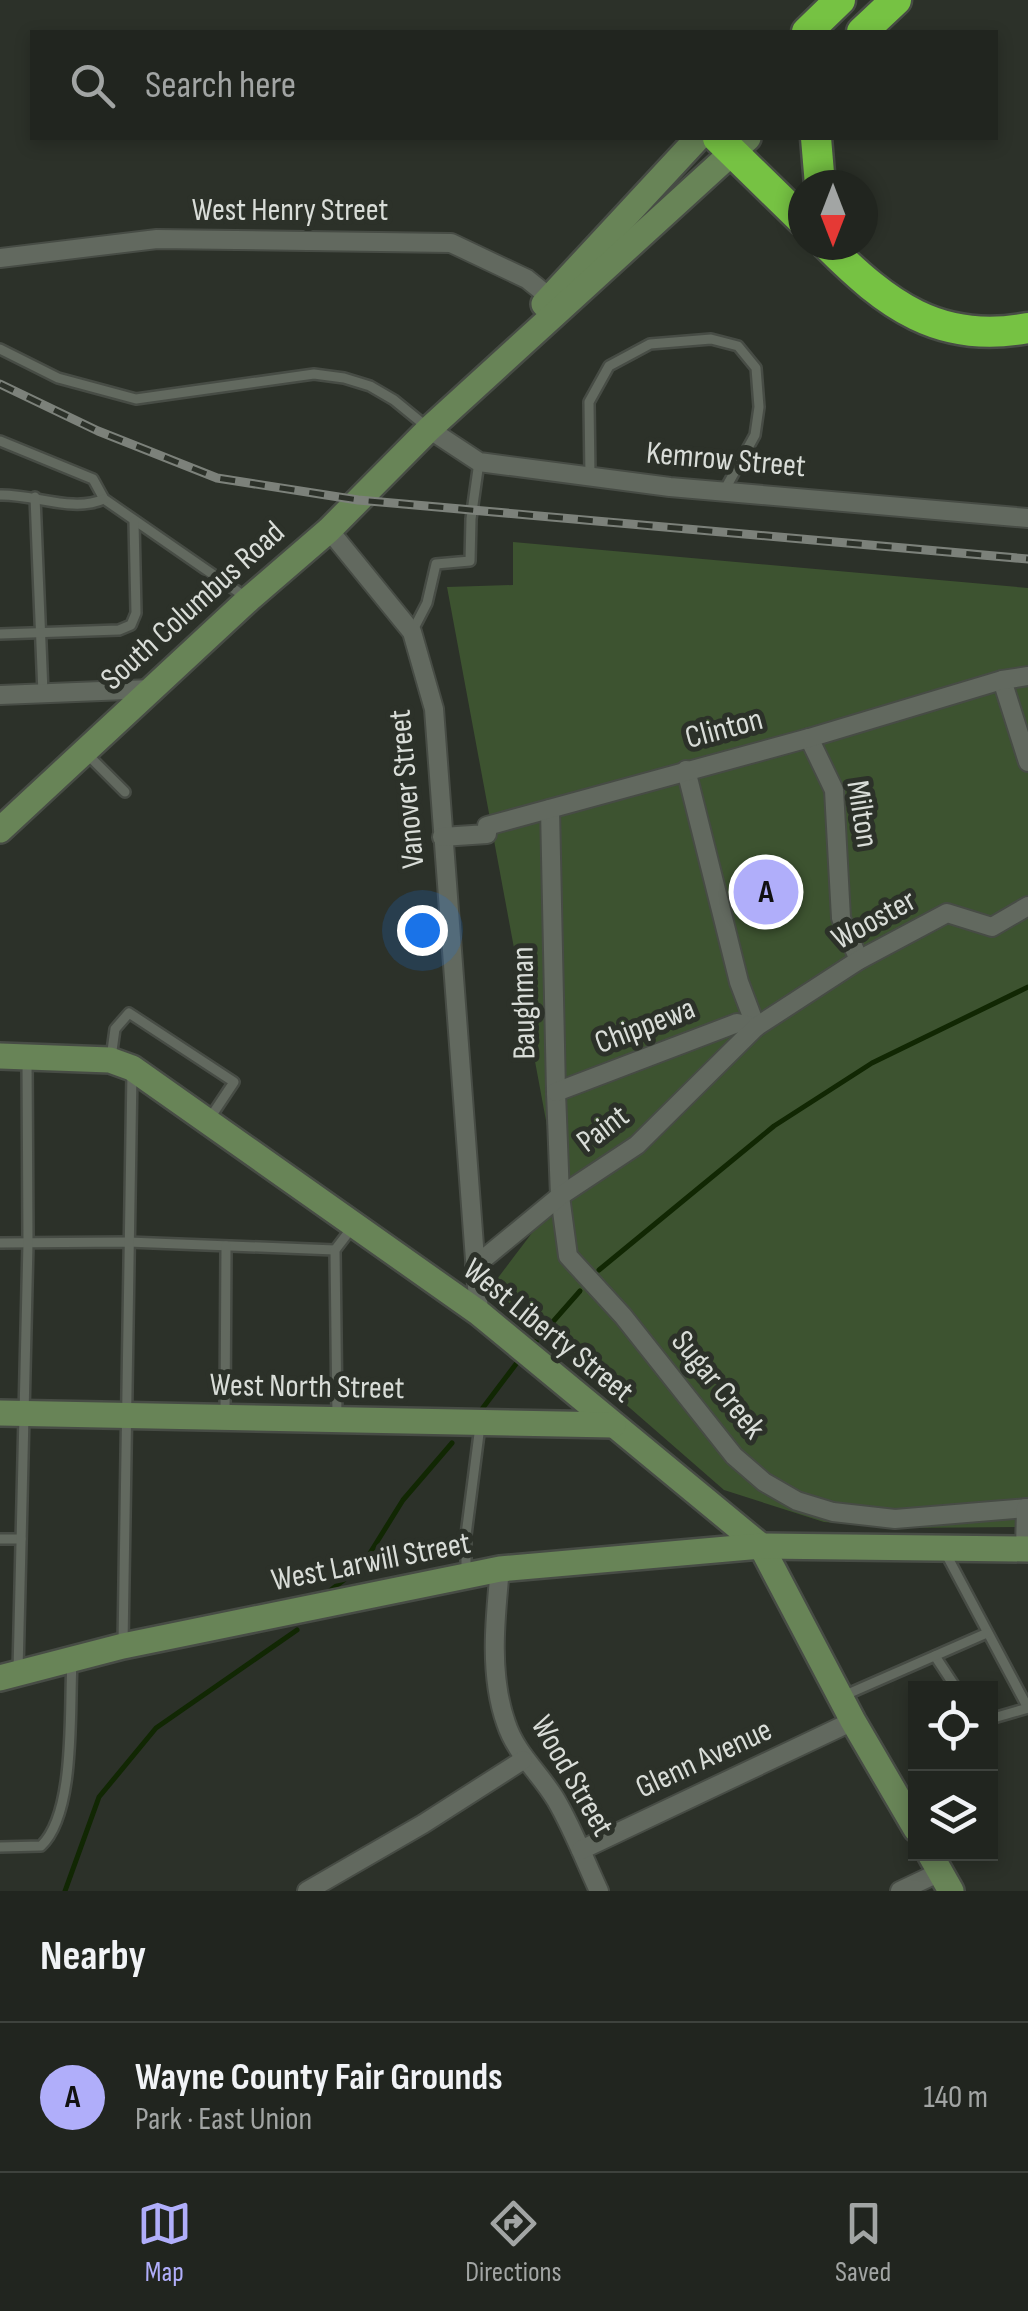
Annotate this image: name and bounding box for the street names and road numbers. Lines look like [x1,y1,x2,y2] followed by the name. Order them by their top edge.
[192,191,388,230] street label: West Henry Street
[645,434,807,486] street label: Kemrow Street
[93,513,293,699] street label: South Columbus Road
[681,700,767,758] street label: Clinton
[381,708,433,870] street label: Vanover Street
[837,778,887,850] street label: Milton
[825,881,923,959] street label: Wooster
[504,946,544,1060] street label: Baughman
[589,989,701,1063] street label: Chippewa
[569,1097,637,1161] street label: Paint
[455,1250,641,1412] street label: West Liberty Street
[663,1323,773,1447] street label: Sugar Creek
[209,1366,405,1408] street label: West North Street
[268,1524,474,1600] street label: West Larwill Street
[522,1709,622,1843] street label: Wood Street
[630,1711,778,1807] street label: Glenn Avenue

